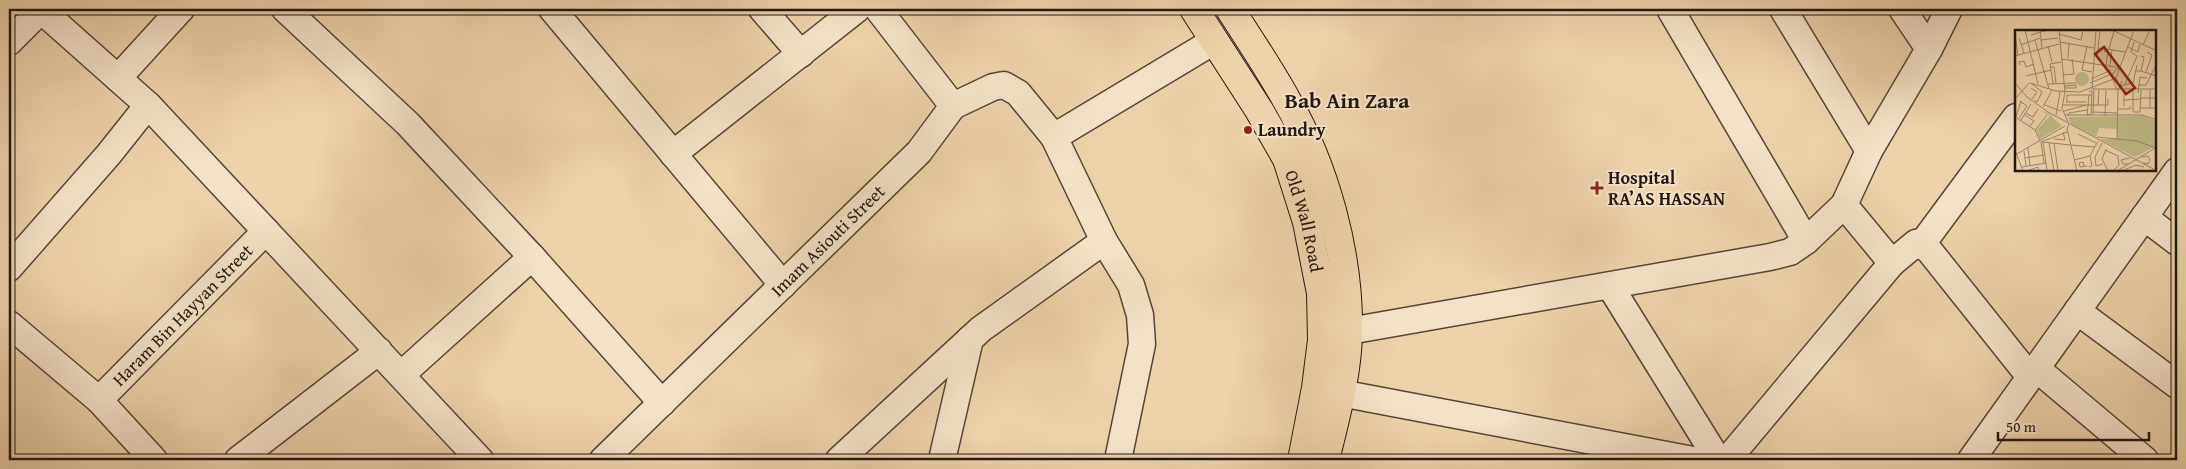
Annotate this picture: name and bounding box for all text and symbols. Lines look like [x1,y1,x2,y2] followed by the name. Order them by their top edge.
[2015,30,2156,171] inset map
[1284,84,1410,116] district label: Bab Ain Zara
[1258,116,1326,143] place label: Laundry
[1242,124,1254,136] marker: Laundry
[1608,164,1725,212] place label: Hospital RA’AS HASSAN
[1278,166,1331,275] street label: Old Wall Road
[764,178,891,303] street label: Imam Asiouti Street
[1590,181,1604,195] marker: Hospital RA’AS HASSAN
[106,237,259,392] street label: Haram Bin Hayyan Street
[1998,409,2150,441] scale bar
[2006,416,2037,437] text: 50 m

